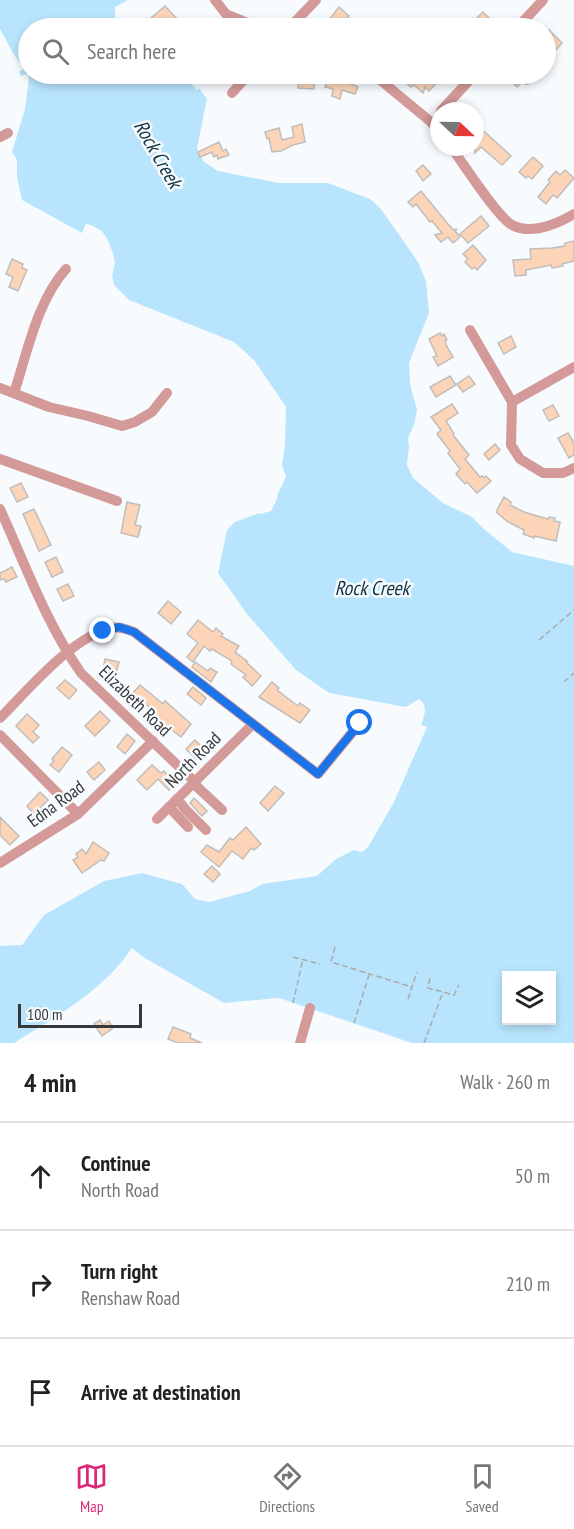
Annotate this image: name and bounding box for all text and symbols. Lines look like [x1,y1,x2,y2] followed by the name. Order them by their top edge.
[18,18,556,84] search box
[39,35,72,68] icon: search
[87,37,176,65] text: Search here
[430,102,484,156] north arrow
[128,115,189,195] water label: Rock Creek
[335,575,412,601] water label: Rock Creek
[89,617,115,643] route end
[94,660,176,741] street label: Elizabeth Road
[346,709,372,735] route start
[160,727,226,793] street label: North Road
[23,775,89,832] street label: Edna Road
[502,971,556,1025] map controls
[502,971,556,1025] button: layers
[18,1001,142,1028] scale bar
[27,1004,62,1024] text: 100 m
[24,1066,77,1099] text: 4 min
[460,1069,550,1095] text: Walk · 260 m
[81,1149,151,1177] text: Continue
[24,1160,57,1193] icon: ahead
[515,1163,550,1189] text: 50 m
[81,1177,159,1203] text: North Road
[81,1257,158,1285] text: Turn right
[24,1268,57,1301] icon: right
[506,1271,550,1297] text: 210 m
[81,1285,180,1311] text: Renshaw Road
[24,1376,57,1409] icon: arrive
[81,1378,241,1406] text: Arrive at destination
[75,1460,108,1516] tab: Map
[259,1460,315,1516] tab: Directions
[466,1460,499,1516] tab: Saved

